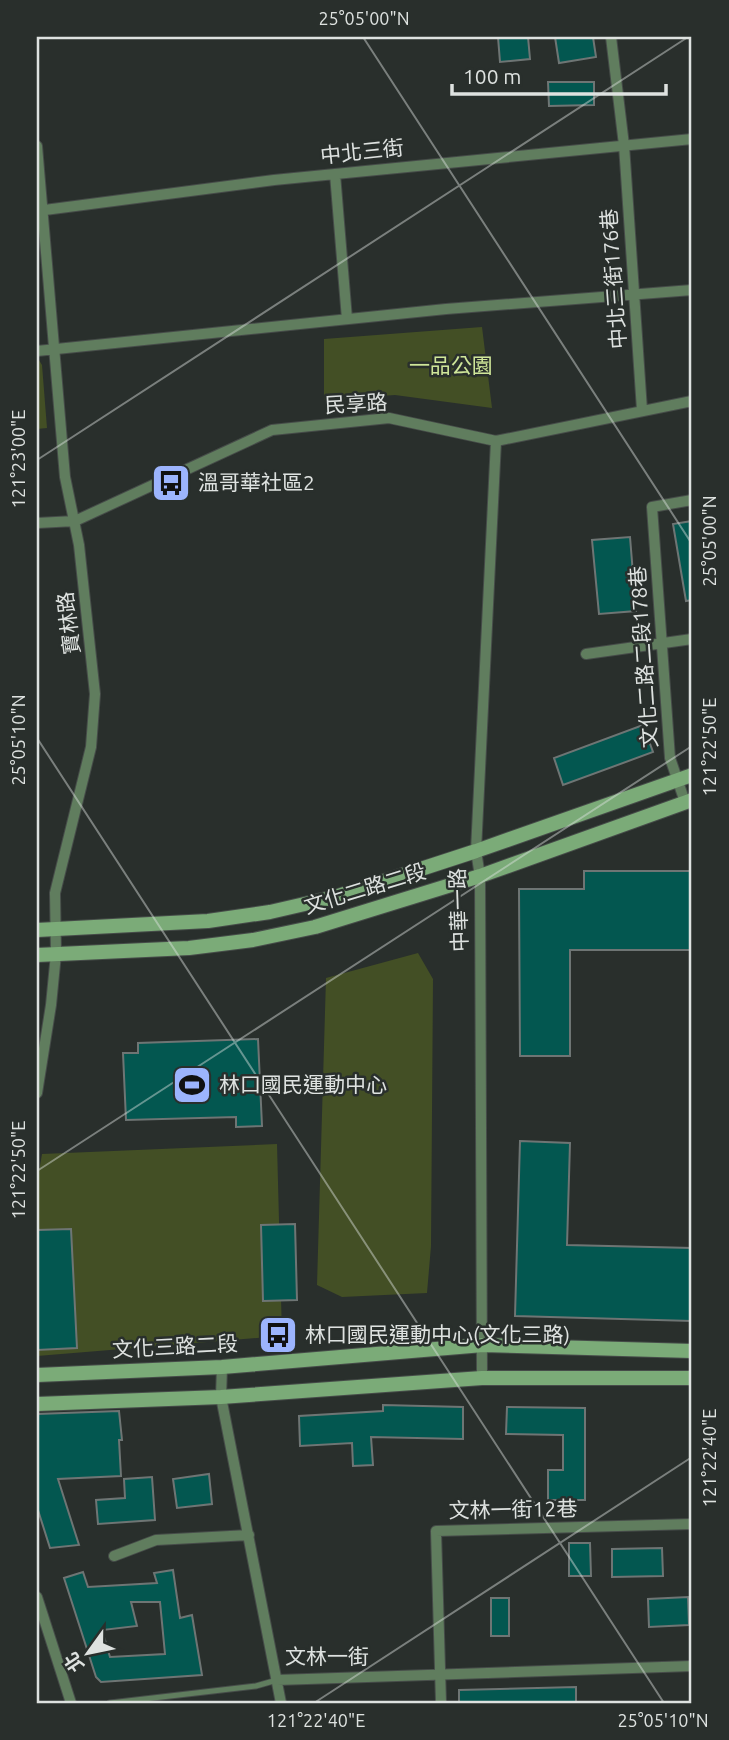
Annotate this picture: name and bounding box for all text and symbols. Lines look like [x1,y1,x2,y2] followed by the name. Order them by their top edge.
[318,8,410,28] text: 25°05'00"N
[452,52,666,96] scale bar
[463,64,521,88] text: 100 m
[319,135,405,167] street label: 中北三街
[596,208,630,350] street label: 中北三街176巷
[409,353,493,377] park label: 一品公園
[324,389,388,417] street label: 民享路
[8,410,28,508] text: 121°23'00"E
[150,462,192,504] bus stop icon: 溫哥華社區2
[198,470,315,494] place label: 溫哥華社區2
[699,495,719,587] text: 25°05'00"N
[625,565,661,749] street label: 文化二路二段178巷
[52,590,84,656] street label: 寶林路
[8,694,28,786] text: 25°05'10"N
[699,698,719,796] text: 121°22'50"E
[301,858,428,918] street label: 文化二路二段
[445,868,471,952] street label: 中華一路
[171,1064,213,1106] sports icon: 林口國民運動中心
[219,1072,387,1096] place label: 林口國民運動中心
[8,1121,28,1219] text: 121°22'50"E
[257,1314,299,1356] bus stop icon: 林口國民運動中心(文化三路)
[305,1322,570,1346] place label: 林口國民運動中心(文化三路)
[111,1331,238,1361] street label: 文化三路二段
[699,1409,719,1507] text: 121°22'40"E
[448,1496,578,1522] street label: 文林一街12巷
[52,1618,122,1688] north arrow
[285,1644,369,1668] street label: 文林一街
[59,1648,88,1676] text: 北
[267,1710,365,1730] text: 121°22'40"E
[617,1710,709,1730] text: 25°05'10"N

